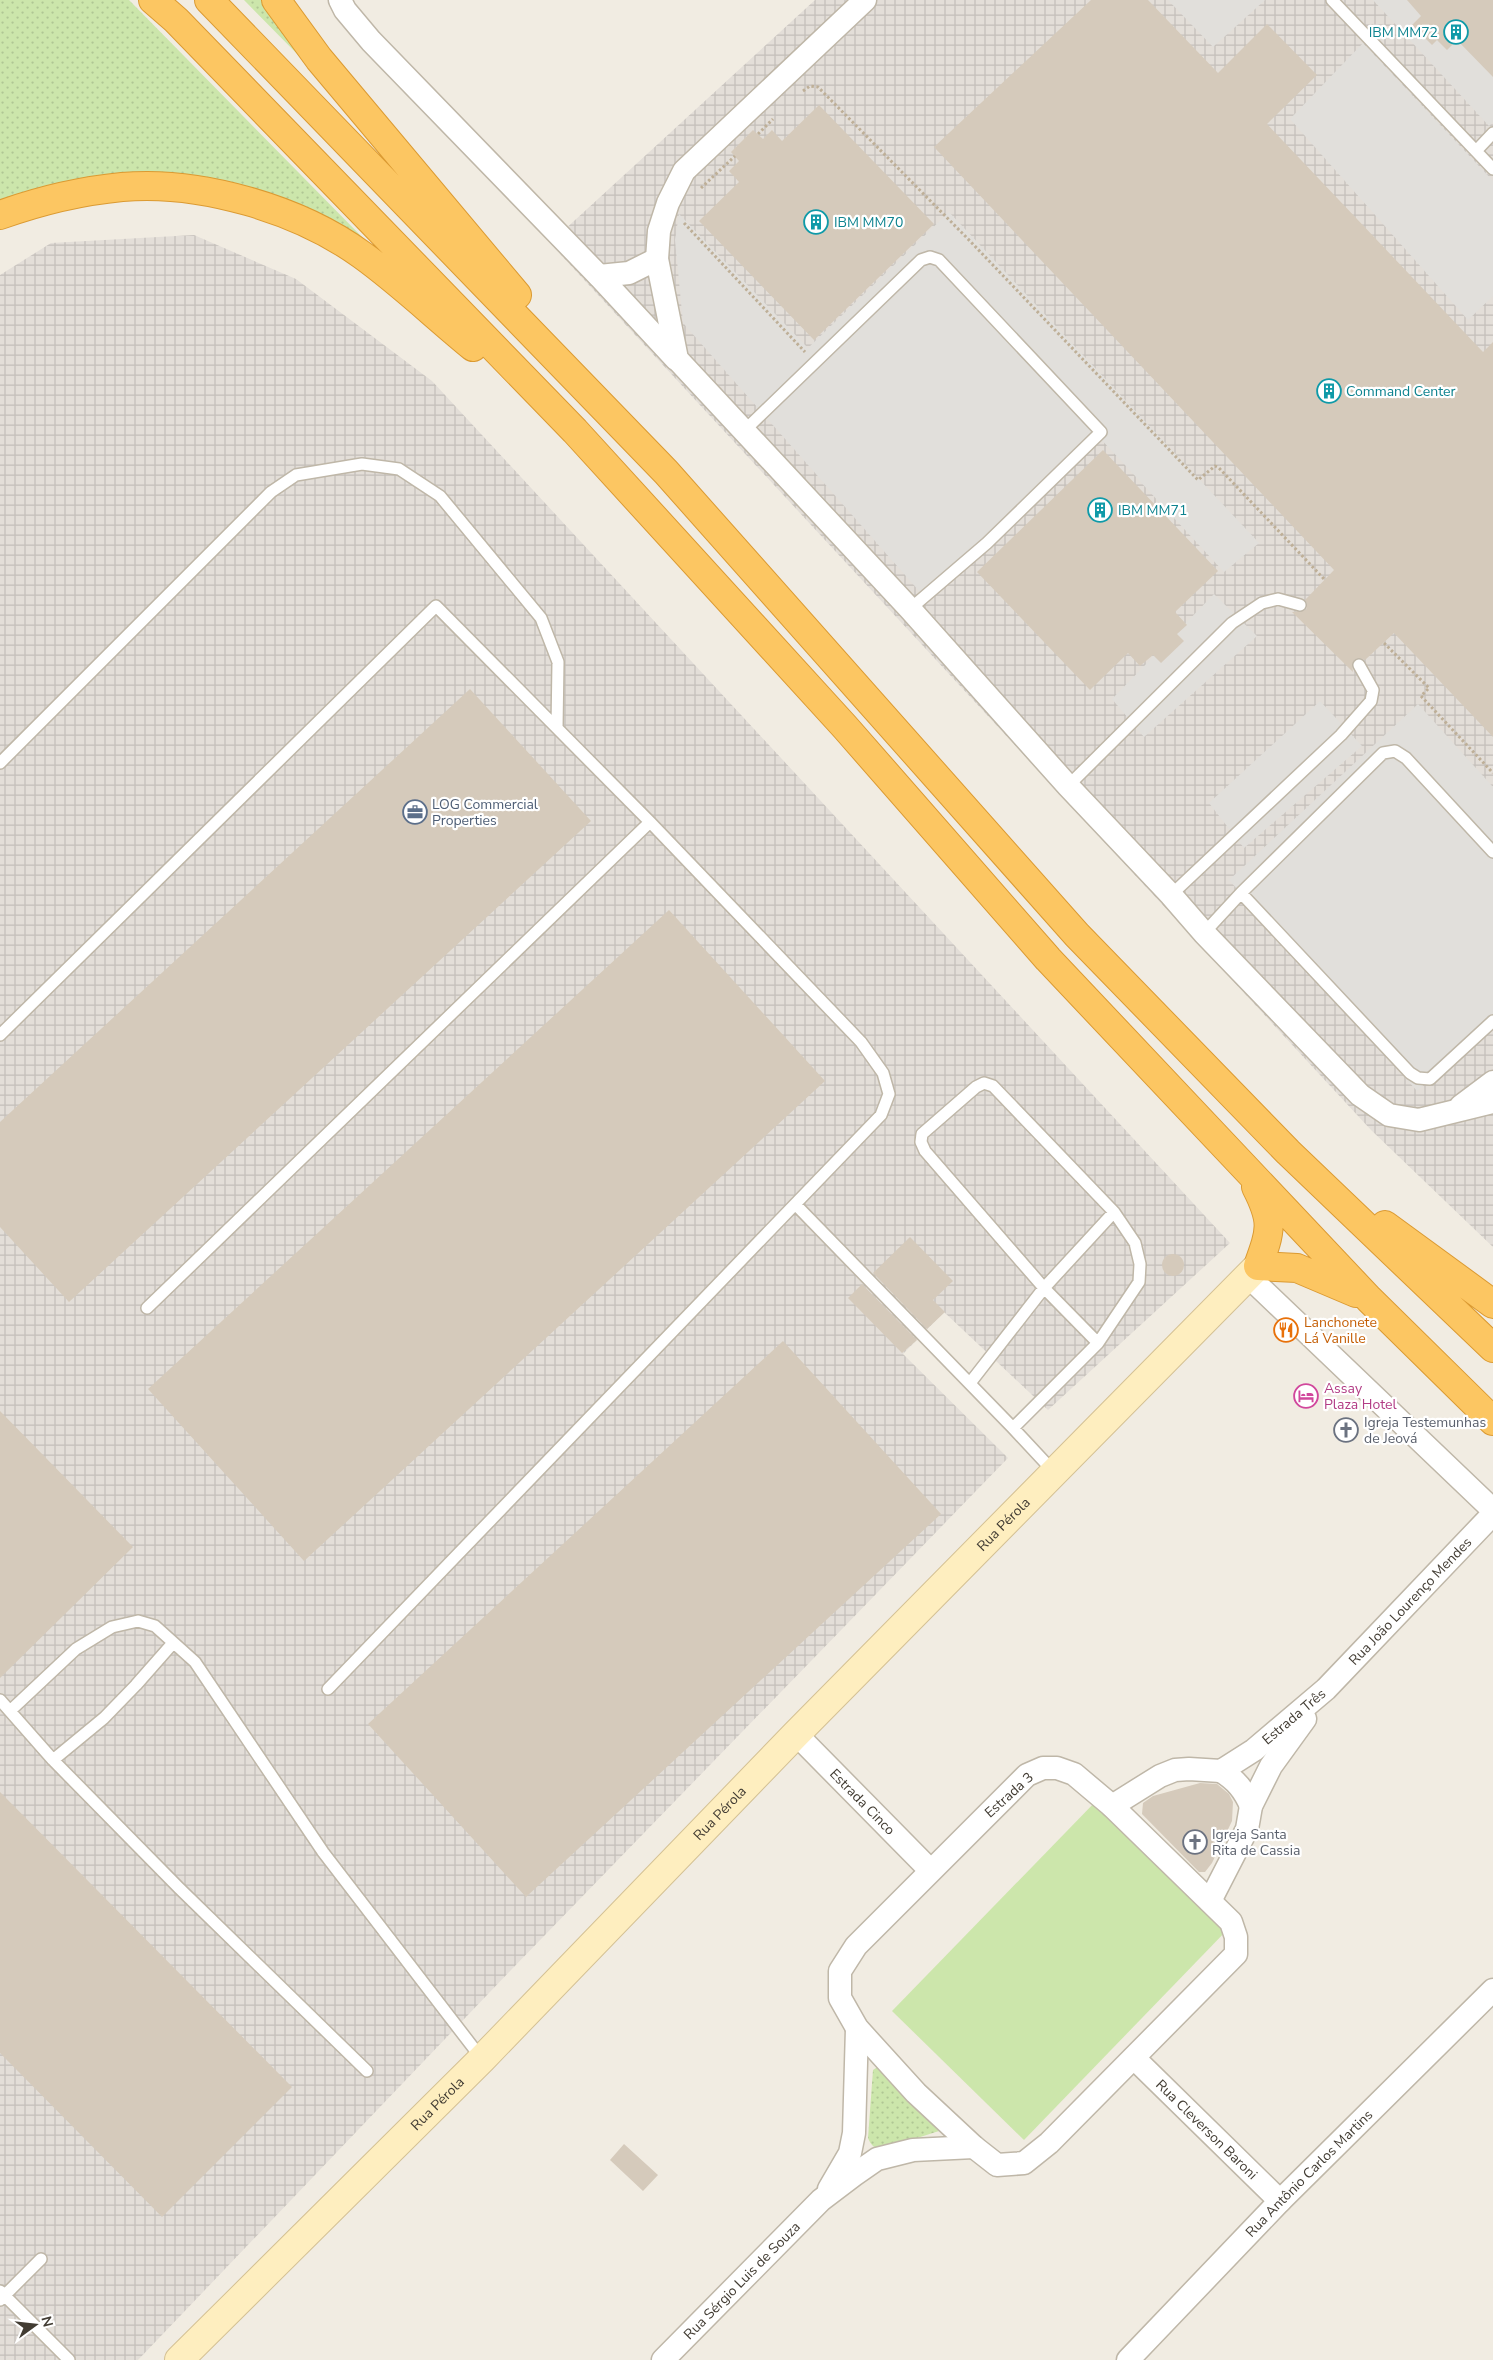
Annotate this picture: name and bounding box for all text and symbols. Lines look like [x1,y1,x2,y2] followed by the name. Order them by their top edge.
[1443,19,1469,45] building icon: IBM MM72
[1369,23,1438,42] place label: IBM MM72
[803,209,829,235] building icon: IBM MM70
[834,213,903,232] place label: IBM MM70
[1316,378,1342,404] building icon: Command Center
[1346,382,1455,401] place label: Command Center
[1087,497,1113,523] building icon: IBM MM71
[1118,501,1187,520] place label: IBM MM71
[432,795,539,830] place label: LOG Commercial Properties
[402,799,428,825] office icon: LOG Commercial Properties
[1304,1313,1377,1348] place label: Lanchonete Lá Vanille
[1273,1317,1299,1343] restaurant icon: Lanchonete Lá Vanille
[1324,1379,1398,1414] place label: Assay Plaza Hotel
[1293,1383,1319,1409] hotel icon: Assay Plaza Hotel
[1364,1413,1486,1448] place label: Igreja Testemunhas de Jeová
[1333,1417,1359,1443] church icon: Igreja Testemunhas de Jeová
[972,1493,1034,1555] street label: Rua Pérola
[1344,1533,1476,1669] street label: Rua João Lourenço Mendes
[1258,1684,1330,1749] street label: Estrada Três
[826,1764,900,1839] street label: Estrada Cinco
[981,1768,1037,1822] street label: Estrada 3
[689,1782,750,1844] street label: Rua Pérola
[1212,1825,1301,1860] place label: Igreja Santa Rita de Cassia
[1182,1829,1208,1855] church icon: Igreja Santa Rita de Cassia
[406,2073,468,2134] street label: Rua Pérola
[1152,2075,1262,2184] street label: Rua Cleverson Baroni
[1241,2105,1377,2241] street label: Rua Antônio Carlos Martins
[679,2217,804,2343] street label: Rua Sérgio Luis de Souza
[10,2300,60,2350] north arrow
[37,2314,58,2329] text: N

